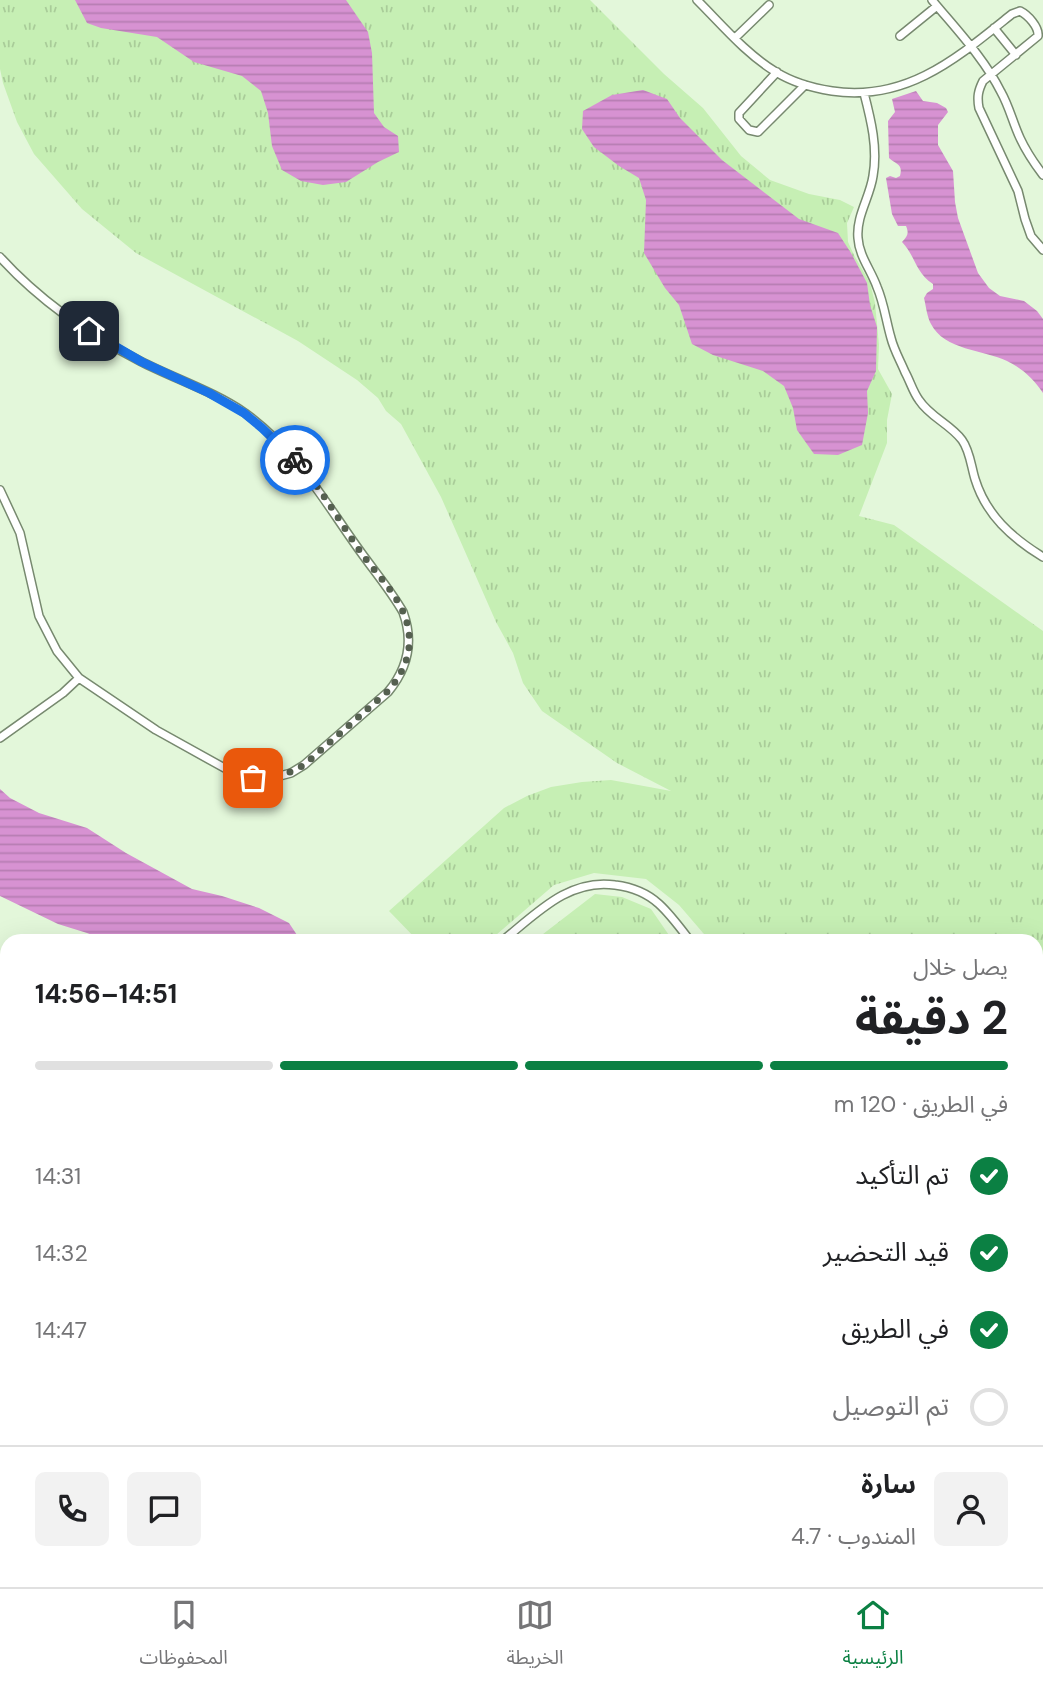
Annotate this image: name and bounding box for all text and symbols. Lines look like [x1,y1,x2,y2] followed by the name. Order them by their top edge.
[59,301,119,361] pin
[70,312,108,350] icon: home
[260,425,330,495] courier
[276,441,314,479] icon: bike
[223,748,283,808] pin
[234,759,272,797] icon: bag
[913,952,1008,982] text: يصل خلال
[35,977,177,1011] text: 14:51–14:56
[855,988,1008,1048] text: 2 دقيقة
[834,1089,1008,1119] text: في الطريق · 120 m
[970,1157,1008,1195] icon: check
[855,1158,949,1192] text: تم التأكيد
[35,1161,81,1191] text: 14:31
[970,1234,1008,1272] icon: check
[823,1235,949,1269] text: قيد التحضير
[35,1238,88,1268] text: 14:32
[970,1311,1008,1349] icon: check
[842,1312,949,1346] text: في الطريق
[35,1315,87,1345] text: 14:47
[833,1389,949,1423] text: تم التوصيل
[861,1467,916,1501] text: سارة
[35,1472,109,1546] button: phone
[127,1472,201,1546] button: chat
[934,1472,1008,1546] button: person
[791,1521,916,1551] text: المندوب · 4.7
[139,1596,228,1678] tab: المحفوظات
[507,1596,564,1678] tab: الخريطة
[842,1596,904,1678] tab: الرئيسية

